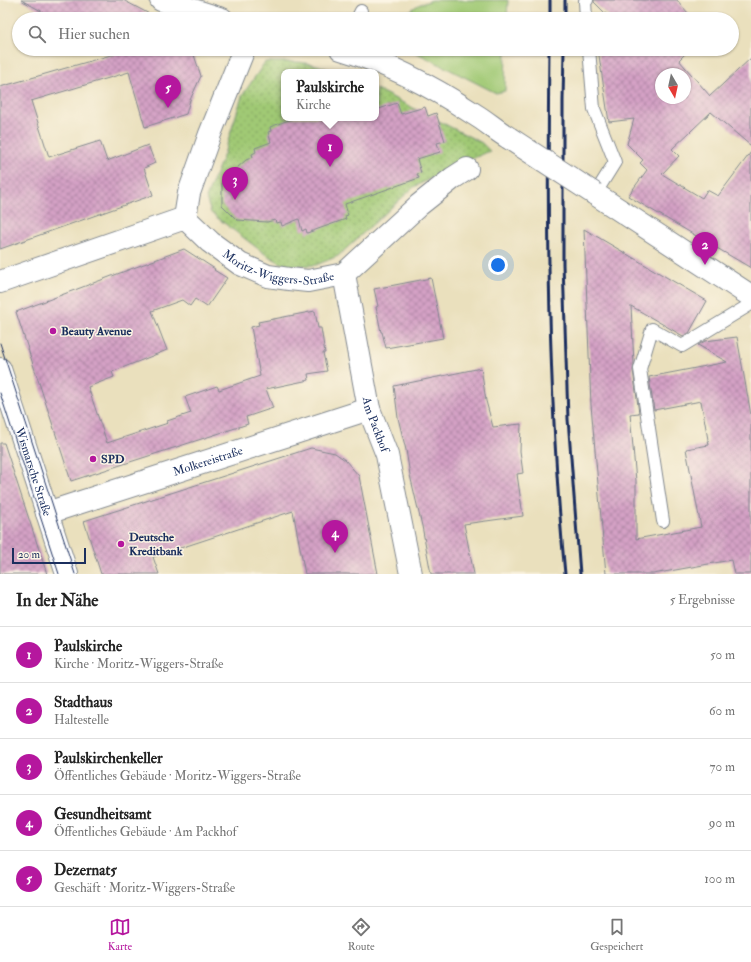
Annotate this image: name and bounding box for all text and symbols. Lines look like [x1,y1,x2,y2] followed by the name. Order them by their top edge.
[12,12,739,56] search box
[26,23,48,45] icon: search
[58,25,130,44] text: Hier suchen
[655,68,691,104] north arrow
[281,69,379,121] popup
[155,75,181,108] pin: 5
[296,78,364,97] text: Paulskirche
[296,97,331,113] text: Kirche
[317,134,343,167] pin: 1
[222,167,248,200] pin: 3
[692,232,718,265] pin: 2
[220,246,335,289] street label: Moritz-Wiggers-Straße
[488,255,508,275] your location
[61,324,132,339] place label: Beauty Avenue
[48,326,58,336] marker: Beauty Avenue
[359,395,393,456] street label: Am Packhof
[12,424,55,518] street label: Wismarsche Straße
[171,443,245,479] street label: Molkereistraße
[101,452,125,467] place label: SPD
[88,454,98,464] marker: SPD
[322,520,348,553] pin: 4
[129,530,183,559] place label: Deutsche Kreditbank
[116,539,126,549] marker: Deutsche Kreditbank
[12,546,86,565] scale bar
[18,548,40,561] text: 20 m
[16,590,98,611] text: In der Nähe
[670,592,735,608] text: 5 Ergebnisse
[54,637,122,656] text: Paulskirche
[27,647,31,663] text: 1
[710,647,735,663] text: 50 m
[54,656,223,672] text: Kirche · Moritz-Wiggers-Straße
[54,693,113,712] text: Stadthaus
[26,703,32,719] text: 2
[709,703,735,719] text: 60 m
[54,712,109,728] text: Haltestelle
[54,749,163,768] text: Paulskirchenkeller
[27,759,32,775] text: 3
[710,759,735,775] text: 70 m
[54,768,301,784] text: Öffentliches Gebäude · Moritz-Wiggers-Straße
[54,805,151,824] text: Gesundheitsamt
[25,815,33,831] text: 4
[709,815,735,831] text: 90 m
[54,824,237,840] text: Öffentliches Gebäude · Am Packhof
[54,861,117,880] text: Dezernat5
[26,871,32,887] text: 5
[704,871,735,887] text: 100 m
[54,880,235,896] text: Geschäft · Moritz-Wiggers-Straße
[108,916,132,953] tab: Karte
[348,916,375,953] tab: Route
[590,916,643,953] tab: Gespeichert

